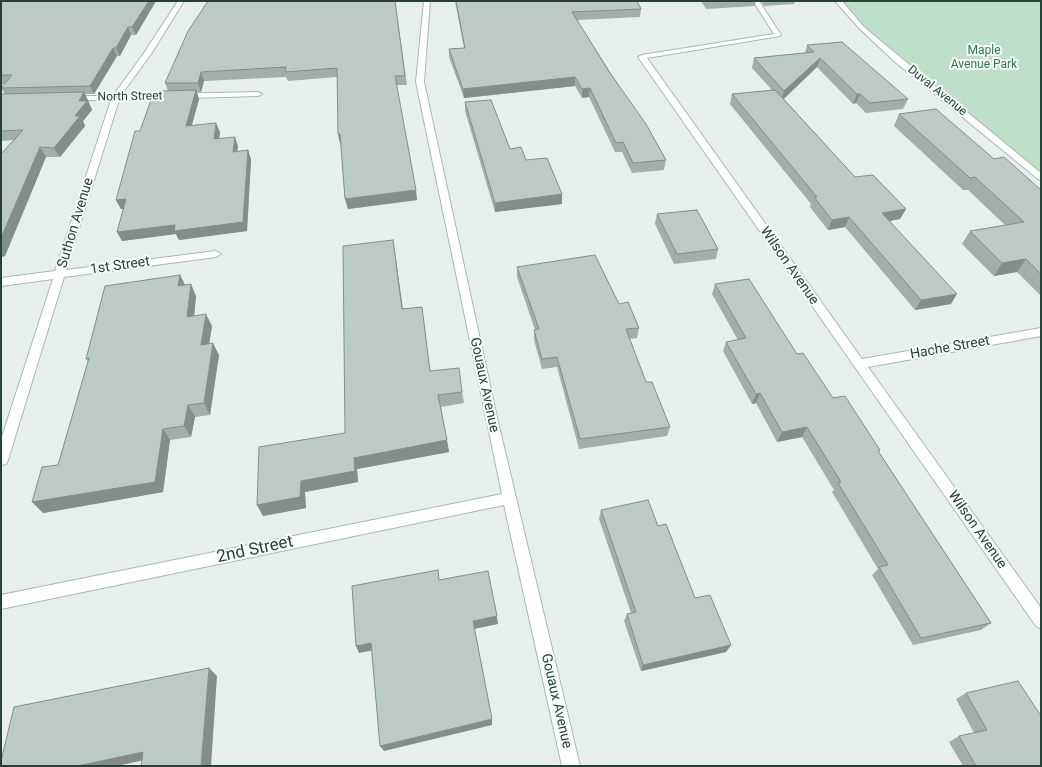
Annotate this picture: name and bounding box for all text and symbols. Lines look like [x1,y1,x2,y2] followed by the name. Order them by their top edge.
[951,44,1017,72] park label: Maple Avenue Park
[905,63,969,119] street label: Duval Avenue
[97,89,163,105] street label: North Street
[54,176,98,270] street label: Suthon Avenue
[756,224,822,308] street label: Wilson Avenue
[89,254,151,278] street label: 1st Street
[909,333,991,363] street label: Hache Street
[466,336,502,434] street label: Gouaux Avenue
[944,488,1010,572] street label: Wilson Avenue
[215,532,295,568] street label: 2nd Street
[537,652,575,750] street label: Gouaux Avenue

